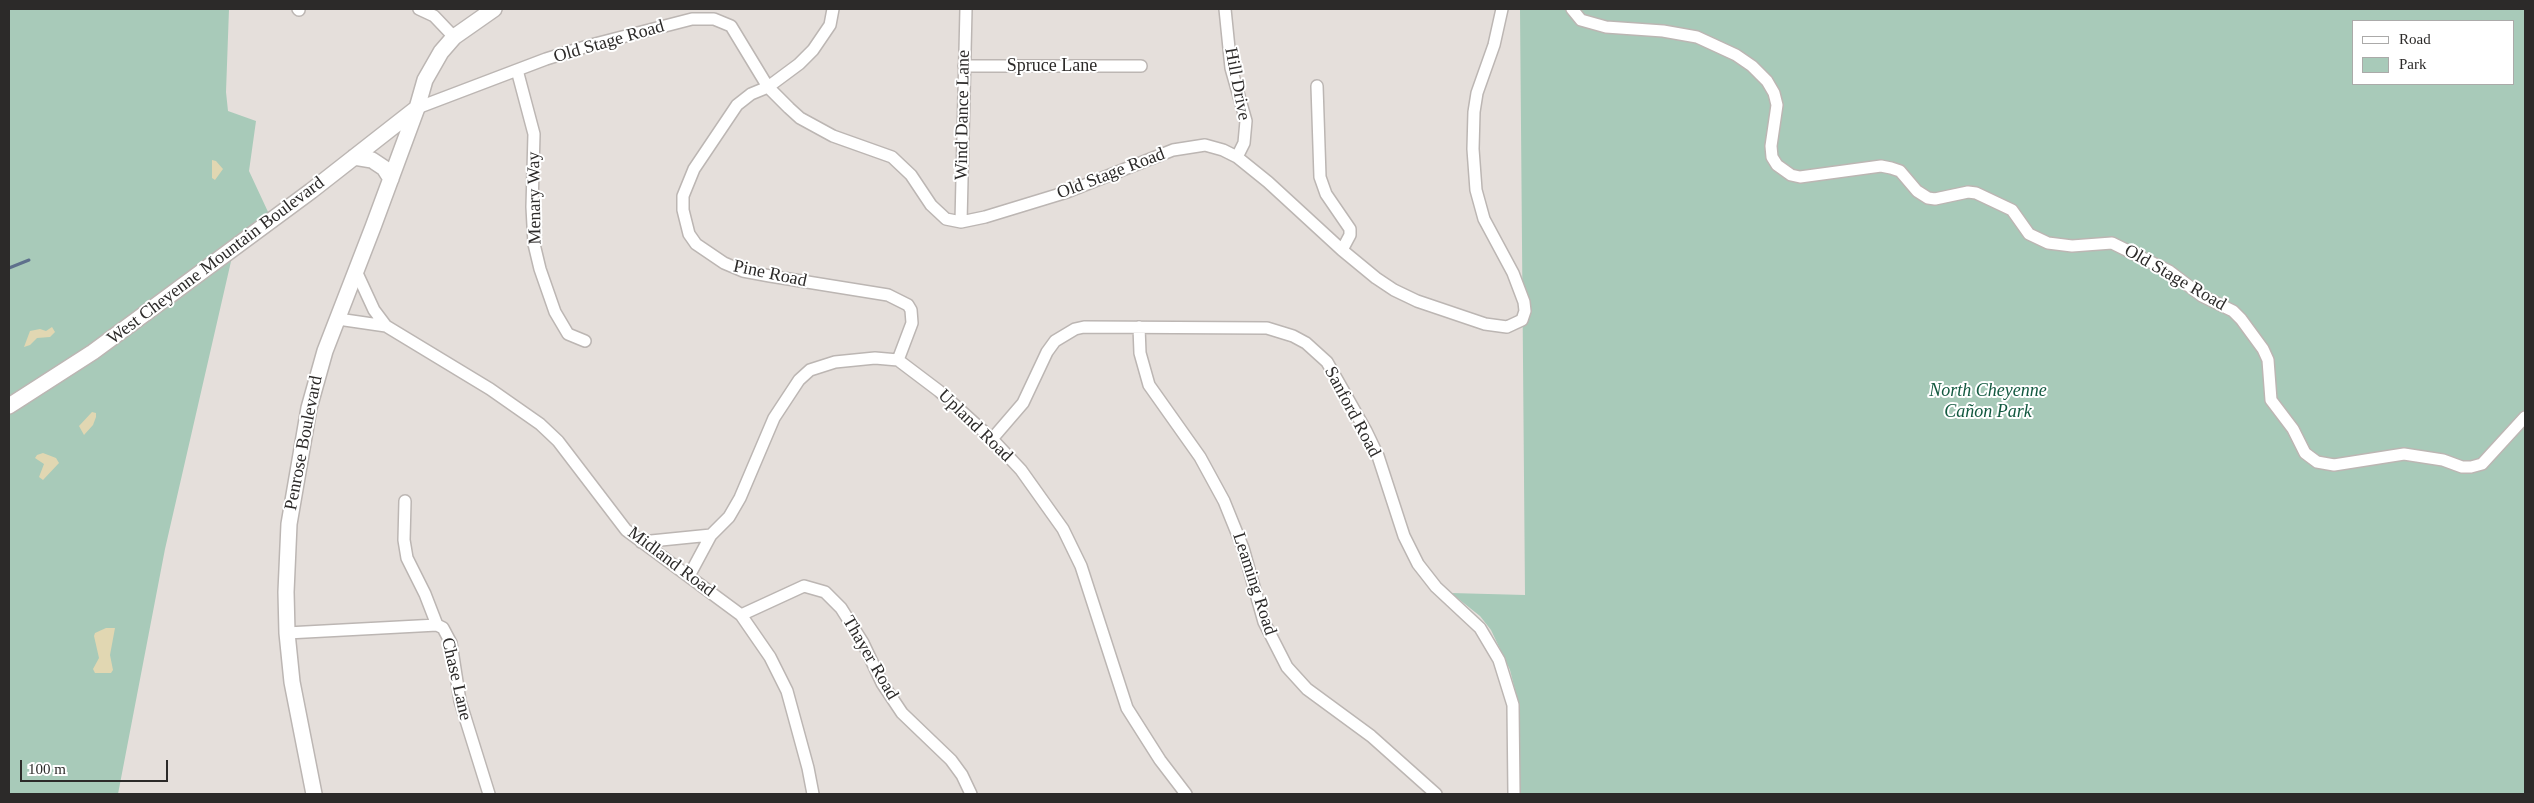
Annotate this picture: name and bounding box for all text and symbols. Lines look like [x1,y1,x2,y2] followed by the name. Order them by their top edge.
[551,16,667,68] street label: Old Stage Road
[2352,20,2514,85] legend
[2399,31,2431,47] text: Road
[1219,46,1255,122] street label: Hill Drive
[951,50,975,180] street label: Wind Dance Lane
[1007,55,1097,77] street label: Spruce Lane
[2399,56,2427,72] text: Park
[1054,143,1168,205] street label: Old Stage Road
[523,151,547,245] street label: Menary Way
[103,172,329,350] street label: West Cheyenne Mountain Boulevard
[2120,240,2230,316] street label: Old Stage Road
[731,256,809,292] street label: Pine Road
[1319,363,1385,461] street label: Sanford Road
[280,374,328,512] street label: Penrose Boulevard
[1929,380,2047,422] park label: North Cheyenne Cañon Park
[933,385,1017,467] street label: Upland Road
[623,522,719,602] street label: Midland Road
[1227,530,1281,638] street label: Leaming Road
[837,612,903,704] street label: Thayer Road
[436,635,476,723] street label: Chase Lane
[22,750,170,782] scale bar
[28,761,66,777] text: 100 m

